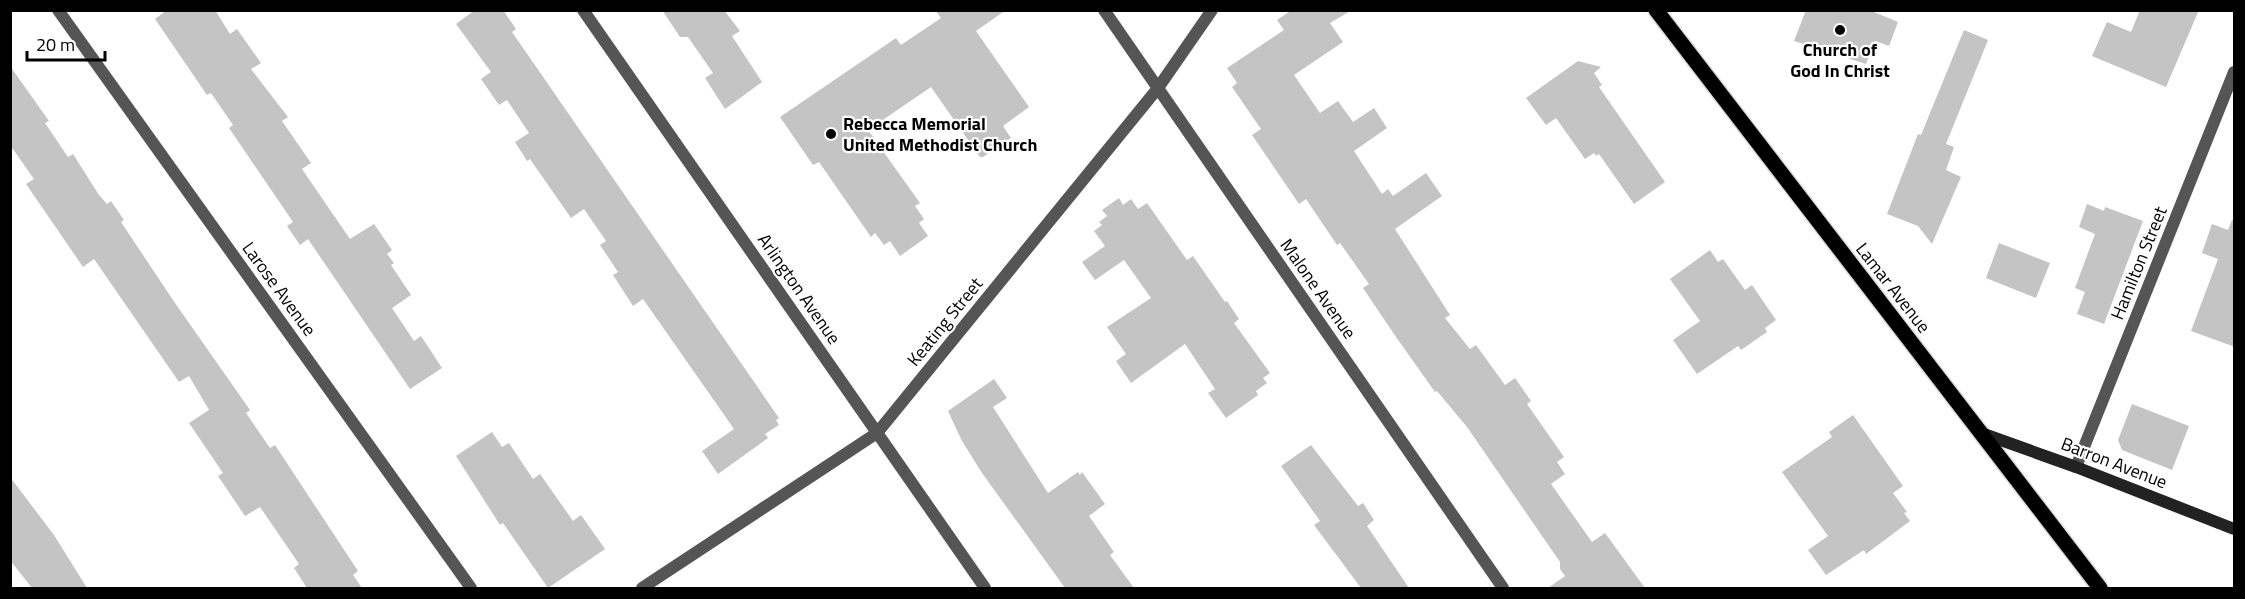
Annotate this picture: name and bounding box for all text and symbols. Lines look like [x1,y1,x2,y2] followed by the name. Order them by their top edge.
[1833,23,1847,37] marker: Church of God In Christ
[27,24,105,62] scale bar
[36,31,75,58] text: 20 m
[1790,36,1890,84] place label: Church of God In Christ
[843,110,1037,158] place label: Rebecca Memorial United Methodist Church
[824,127,838,141] marker: Rebecca Memorial United Methodist Church
[2104,201,2174,324] street label: Hamilton Street
[751,228,848,350] street label: Arlington Avenue
[1274,233,1363,344] street label: Malone Avenue
[236,236,323,342] street label: Larose Avenue
[1849,237,1937,339] street label: Lamar Avenue
[900,271,989,372] street label: Keating Street
[2057,430,2171,495] street label: Barron Avenue

